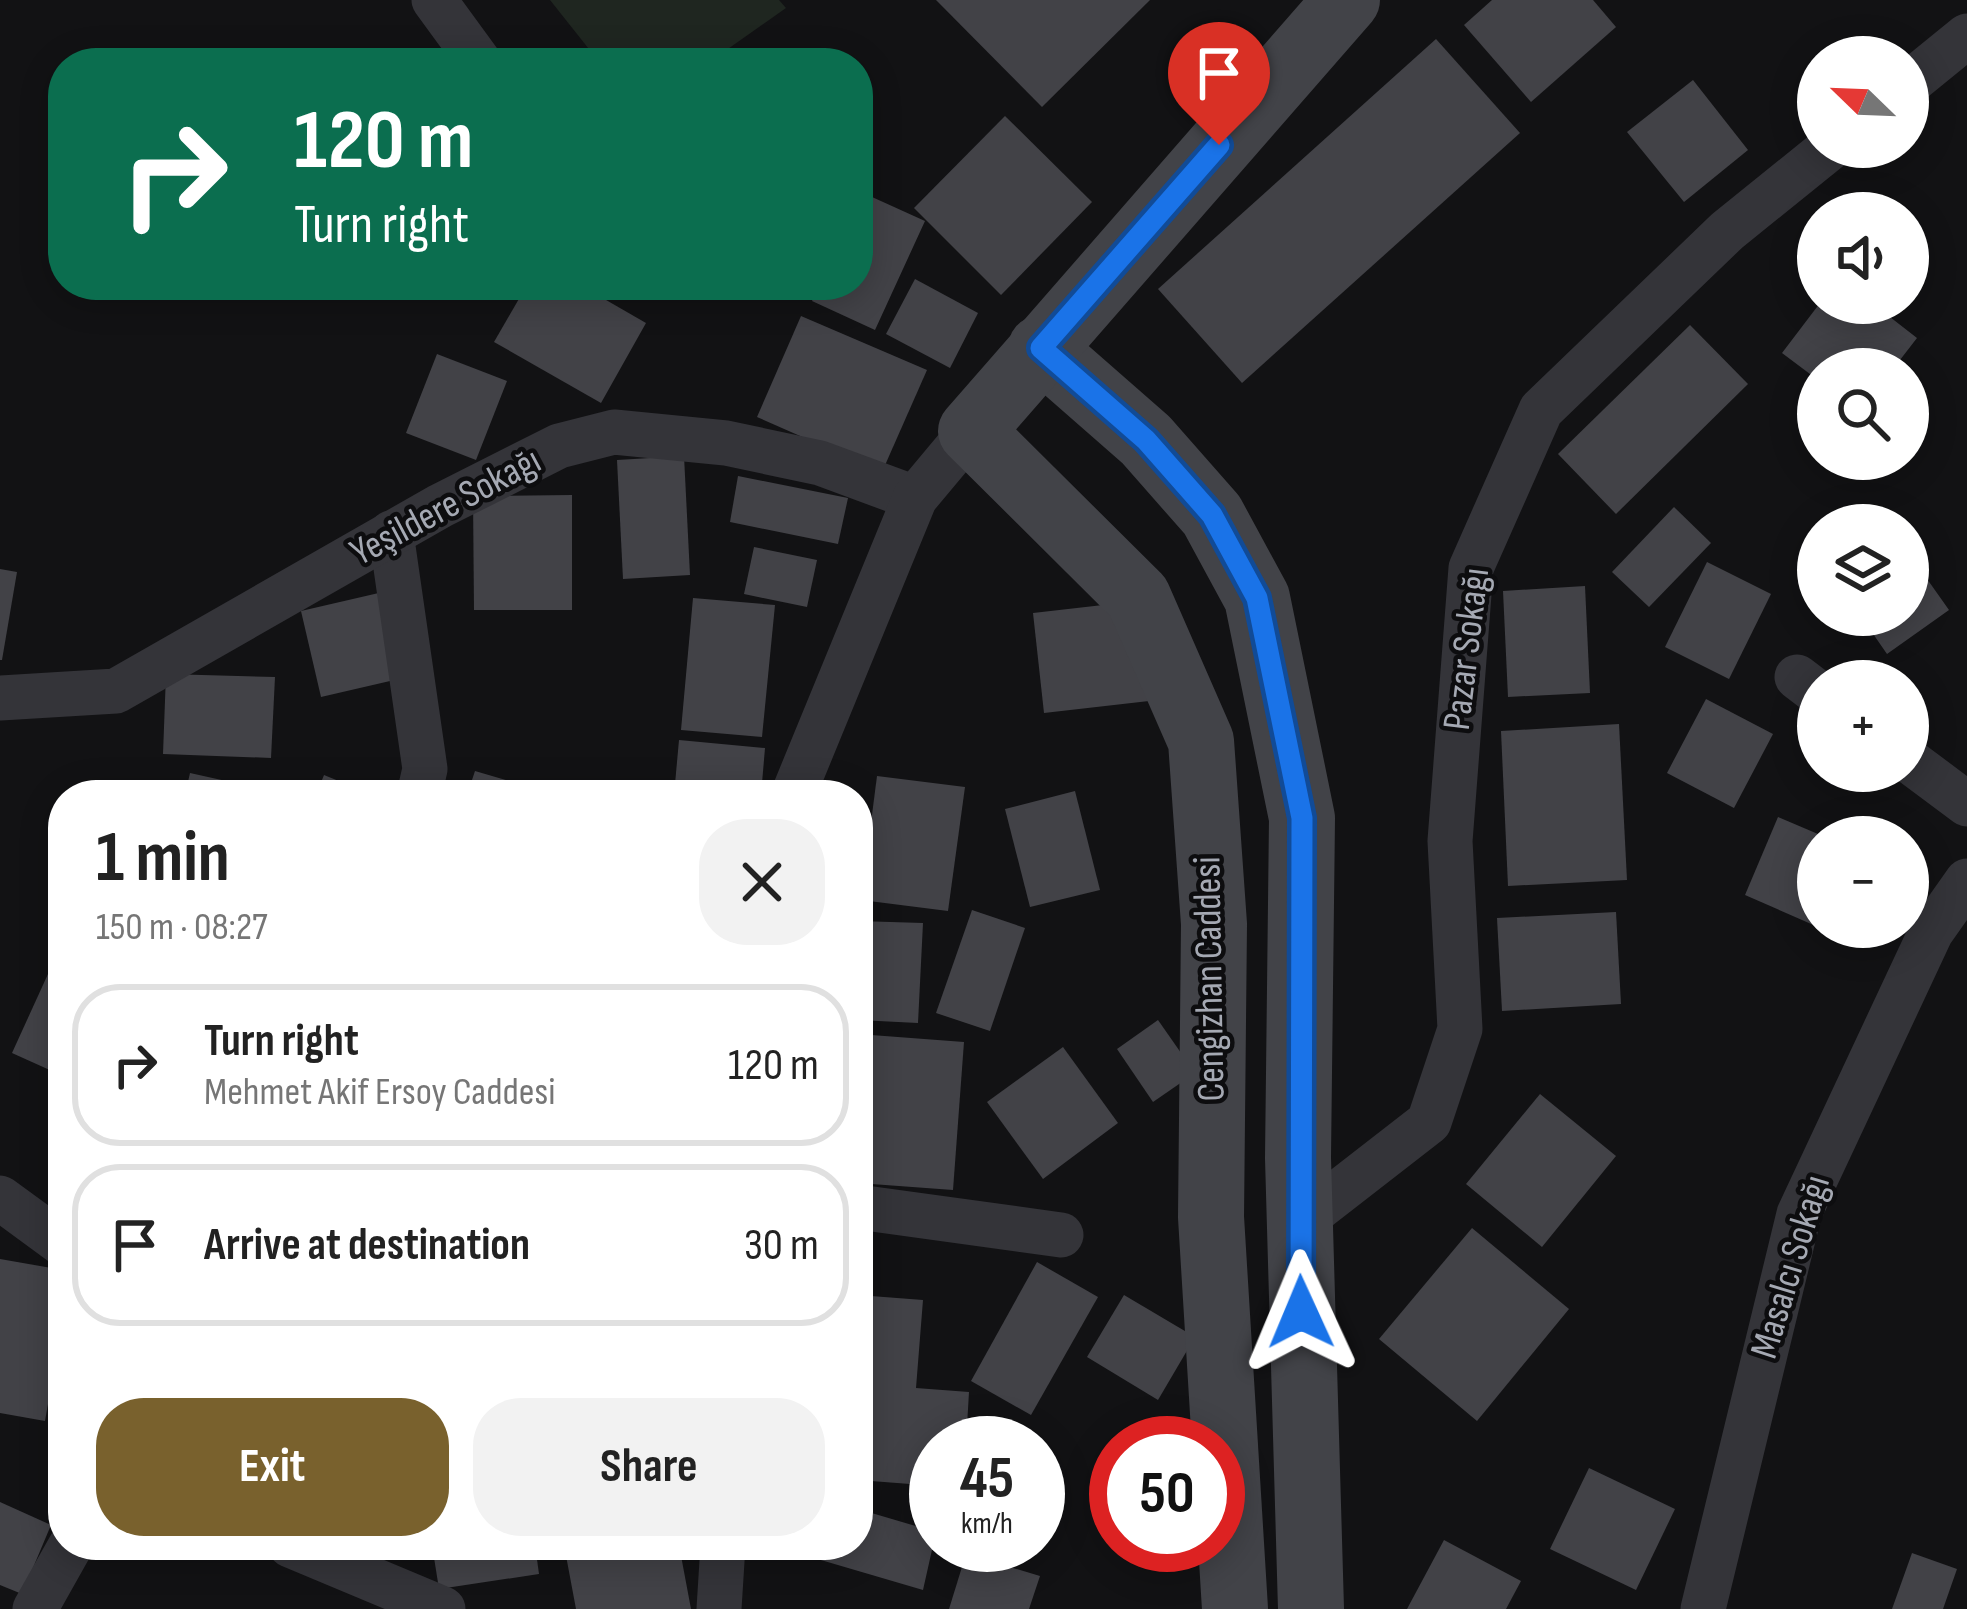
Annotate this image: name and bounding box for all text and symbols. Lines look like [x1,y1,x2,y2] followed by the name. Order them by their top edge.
[1168,22,1270,145] pin
[1797,36,1929,168] north arrow
[1797,36,1929,948] map controls
[1186,40,1252,106] icon: arrive
[294,91,473,192] text: 120 m
[96,96,252,252] icon: right
[1797,192,1929,324] button: sound
[294,193,469,258] text: Turn right
[1797,348,1929,480] button: search
[343,437,549,577] street label: Yeşildere Sokağı
[1797,504,1929,636] button: layers
[1434,565,1500,733] street label: Pazar Sokağı
[1797,660,1929,792] button: +
[96,815,230,902] text: 1 min
[1797,816,1929,948] button: −
[699,819,825,945] button: close
[1184,856,1236,1102] street label: Cengizhan Caddesi
[96,904,268,951] text: 150 m · 08:27
[204,1014,359,1069] text: Turn right
[102,1032,168,1098] icon: right
[728,1038,819,1093] text: 120 m
[204,1069,556,1116] text: Mehmet Akif Ersoy Caddesi
[1741,1170,1841,1364] street label: Masalcı Sokağı
[102,1212,168,1278] icon: arrive
[204,1218,530,1273] text: Arrive at destination
[744,1218,819,1273] text: 30 m
[1238,1249,1364,1375] position arrow
[96,1398,449,1536] button: Exit
[473,1398,825,1536] button: Share
[1089,1416,1245,1572] speed limit sign: 50
[960,1443,1014,1515] text: 45
[961,1506,1013,1542] text: km/h

